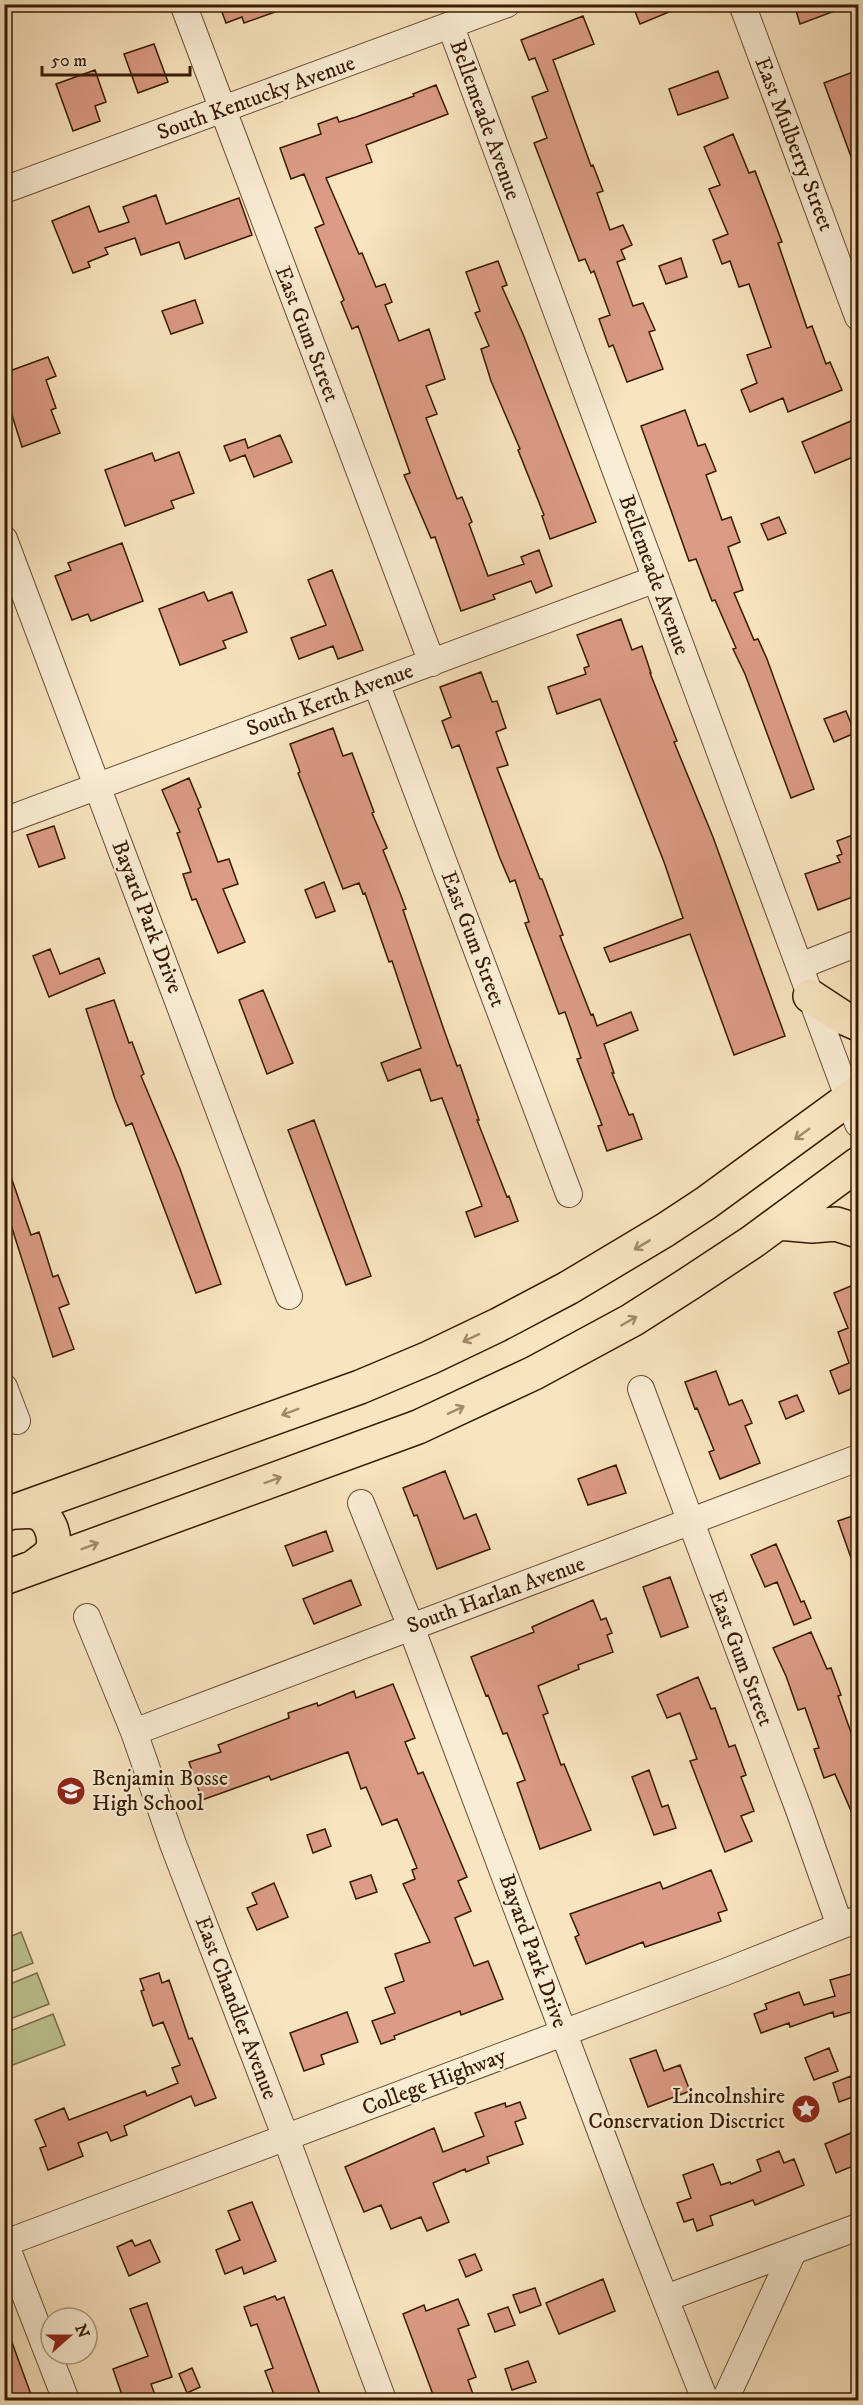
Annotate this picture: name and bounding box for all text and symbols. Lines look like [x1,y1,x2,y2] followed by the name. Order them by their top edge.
[444,36,526,204] street label: Bellemeade Avenue
[42,39,190,77] scale bar
[51,50,87,72] text: 50 m
[153,50,359,146] street label: South Kentucky Avenue
[748,53,840,235] street label: East Mulberry Street
[269,262,345,406] street label: East Gum Street
[613,491,695,659] street label: Bellemeade Avenue
[243,657,417,743] street label: South Kerth Avenue
[105,837,189,997] street label: Bayard Park Drive
[435,867,511,1011] street label: East Gum Street
[794,1127,810,1140] one-way arrow
[633,1238,650,1251] one-way arrow
[620,1315,637,1327] one-way arrow
[462,1333,480,1345] one-way arrow
[446,1404,464,1416] one-way arrow
[281,1407,300,1418] one-way arrow
[264,1473,282,1484] one-way arrow
[80,1540,99,1551] one-way arrow
[403,1550,589,1640] street label: South Harlan Avenue
[703,1586,779,1730] street label: East Gum Street
[92,1765,228,1817] place label: Benjamin Bosse High School
[55,1775,87,1807] school or university icon: Benjamin Bosse High School
[493,1870,573,2032] street label: Bayard Park Drive
[189,1913,283,2103] street label: East Chandler Avenue
[358,2042,510,2122] street label: College Highway
[588,2083,785,2135] place label: Lincolnshire Conservation Disctrict
[790,2093,822,2125] place icon: Lincolnshire Conservation Disctrict
[39,2306,99,2366] north arrow
[70,2321,94,2341] text: N

